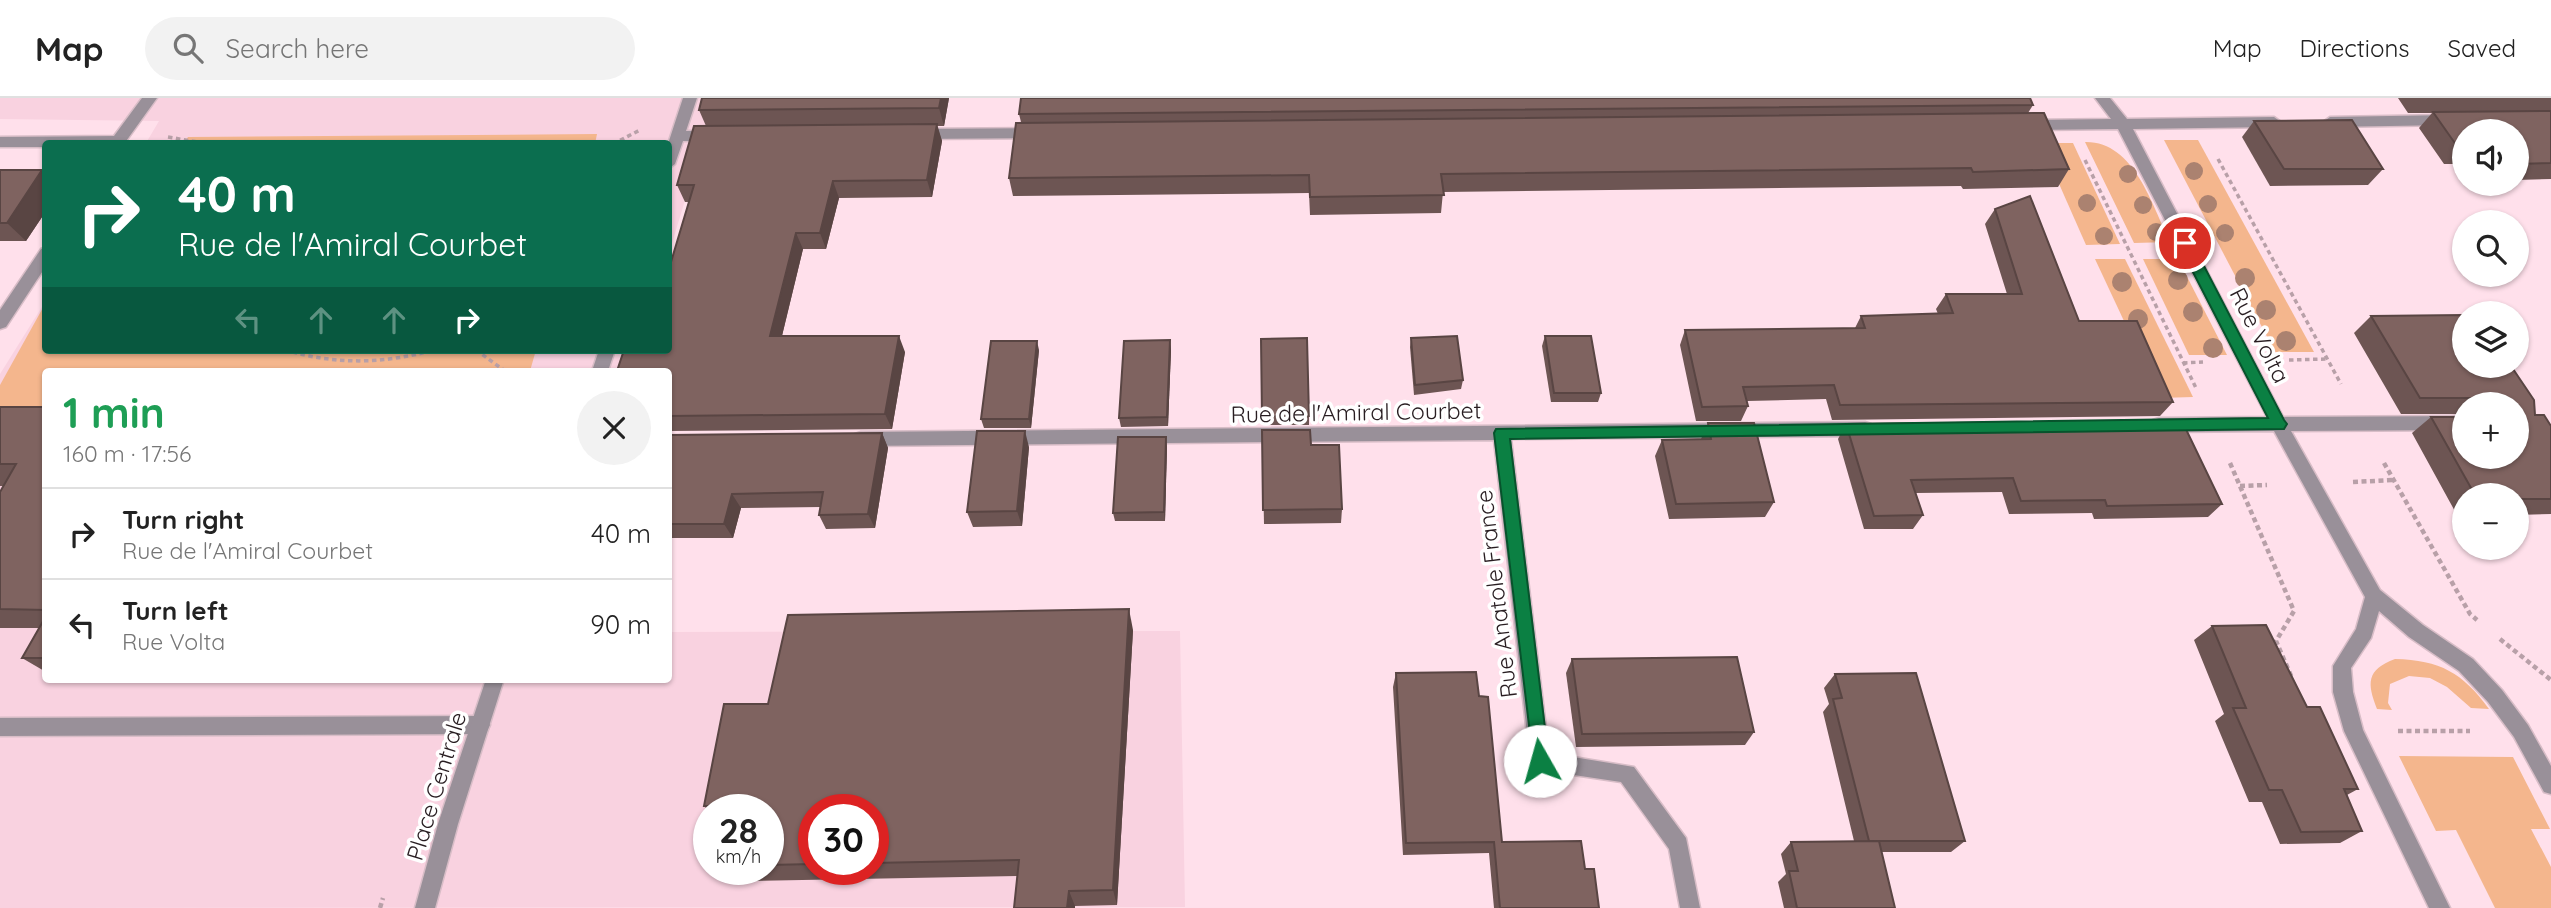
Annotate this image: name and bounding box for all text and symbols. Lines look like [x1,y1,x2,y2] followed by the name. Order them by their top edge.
[145,17,635,80] search box
[35,28,103,69] text: Map
[169,29,207,67] icon: search
[225,32,369,65] text: Search here
[2213,33,2262,63] text: Map
[2300,33,2410,63] text: Directions
[2448,33,2516,63] text: Saved
[2452,119,2529,560] map controls
[2452,119,2529,196] button: sound
[178,163,296,224] text: 40 m
[63,168,154,259] icon: right
[2452,210,2529,287] button: search
[2155,213,2215,273] pin
[178,224,527,264] text: Rue de l'Amiral Courbet
[2166,224,2204,262] icon: arrive
[2224,282,2296,388] street label: Rue Volta
[229,301,267,339] icon: left
[302,301,340,339] icon: ahead
[375,301,413,339] icon: ahead
[448,301,486,339] icon: right
[2452,301,2529,378] button: layers
[63,386,165,439] text: 1 min
[577,391,651,465] button: close
[2452,392,2529,469] button: +
[1230,395,1482,429] street label: Rue de l'Amiral Courbet
[63,439,191,468] text: 160 m · 17:56
[2452,483,2529,560] button: −
[1469,488,1523,700] street label: Rue Anatole France
[122,503,244,536] text: Turn right
[63,515,101,553] icon: right
[591,517,651,550] text: 40 m
[122,536,373,565] text: Rue de l'Amiral Courbet
[122,594,229,627] text: Turn left
[63,606,101,644] icon: left
[590,608,651,641] text: 90 m
[122,627,225,656] text: Rue Volta
[400,708,472,864] street label: Place Centrale
[1503,724,1577,798] position arrow
[798,794,889,885] speed limit sign: 30
[719,808,758,852] text: 28
[716,845,761,868] text: km/h

